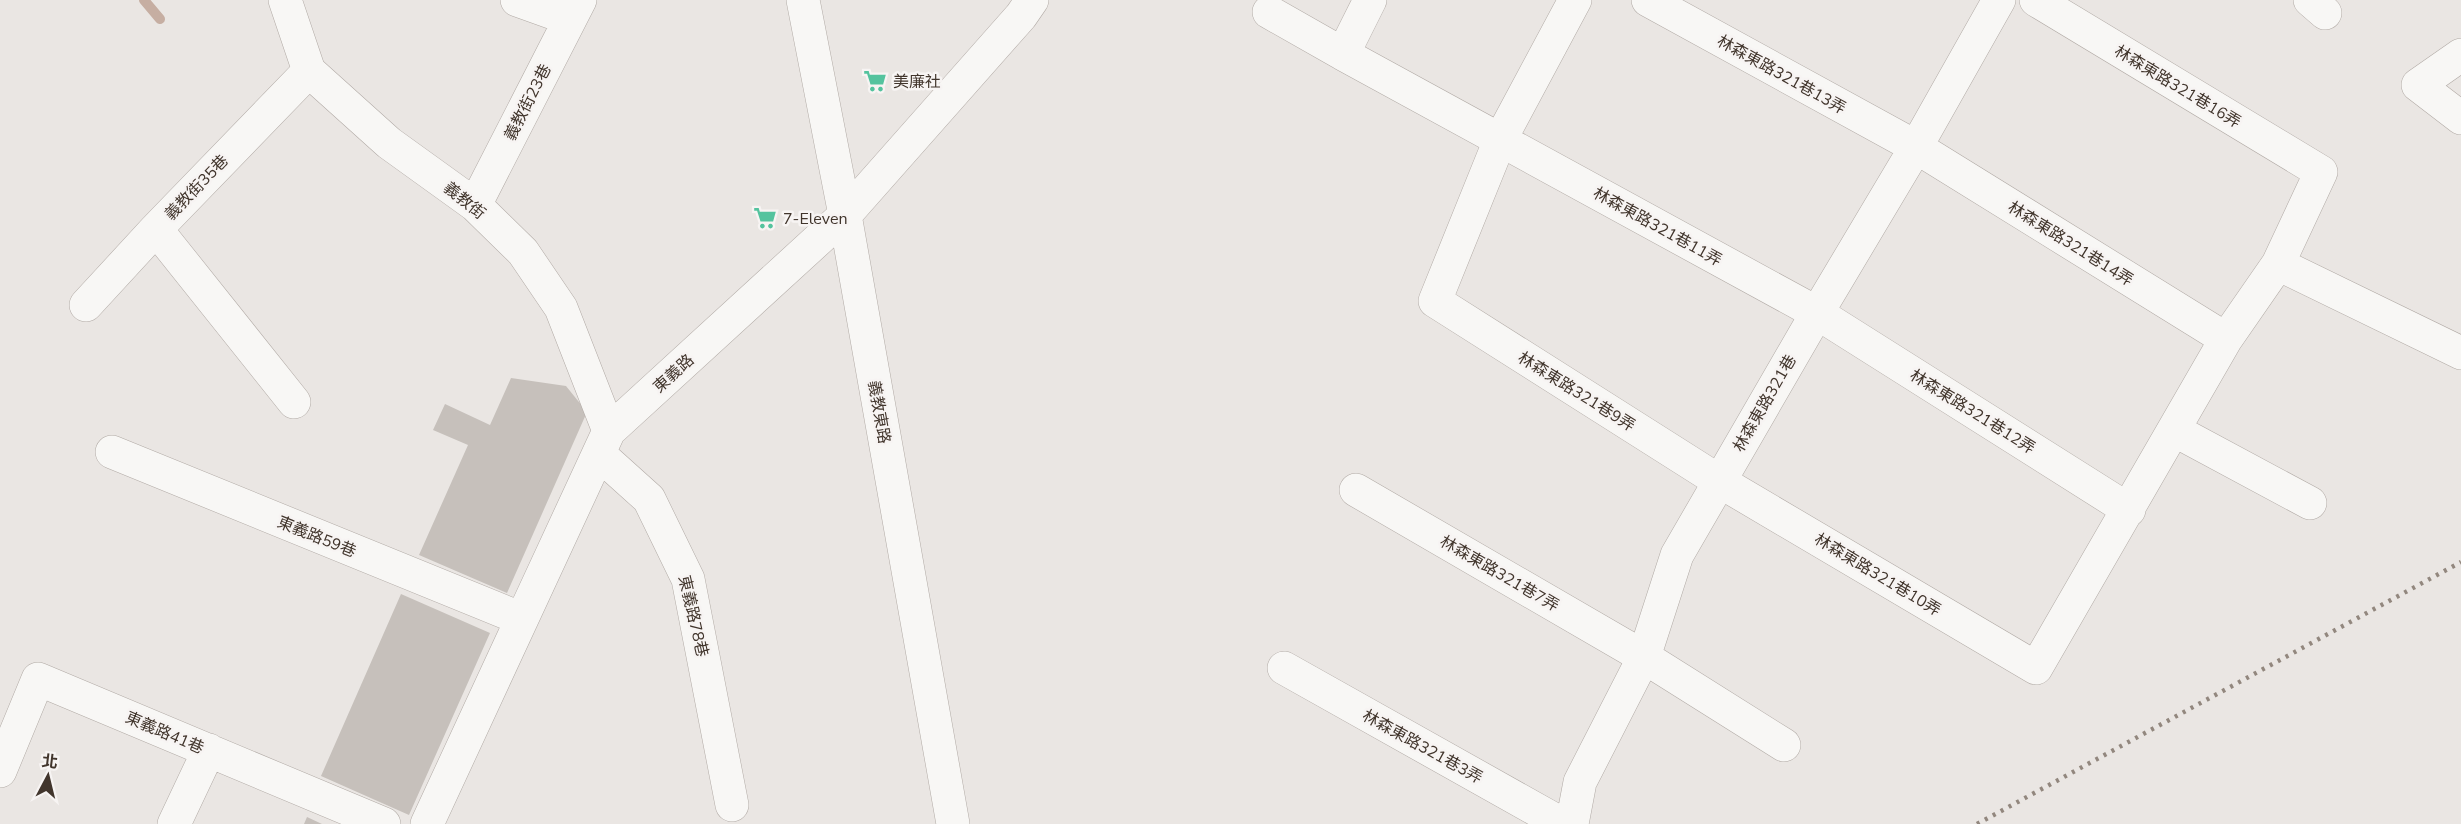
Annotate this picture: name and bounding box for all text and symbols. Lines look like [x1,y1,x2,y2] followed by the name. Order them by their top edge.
[1713,30,1850,119] street label: 林森東路321巷13弄
[2110,40,2245,133] street label: 林森東路321巷16弄
[499,60,557,145] street label: 義教街23巷
[862,68,888,94] supermarket icon: 美廉社
[893,71,941,93] place label: 美廉社
[160,150,234,225] street label: 義教街35巷
[439,177,490,224] street label: 義教街
[1589,182,1726,271] street label: 林森東路321巷11弄
[2004,196,2137,291] street label: 林森東路321巷14弄
[752,205,778,231] supermarket icon: 7-Eleven
[783,208,848,230] place label: 7-Eleven
[1514,347,1639,437] street label: 林森東路321巷9弄
[648,350,699,398] street label: 東義路
[1728,351,1802,456] street label: 林森東路321巷
[1906,364,2039,459] street label: 林森東路321巷12弄
[863,379,895,446] street label: 義教東路
[274,511,359,563] street label: 東義路59巷
[1810,528,1945,621] street label: 林森東路321巷10弄
[1436,531,1563,617] street label: 林森東路321巷7弄
[673,573,713,659] street label: 東義路78巷
[1358,705,1487,789] street label: 林森東路321巷3弄
[122,707,207,759] street label: 東義路41巷
[18,746,78,806] north arrow
[40,750,59,774] text: 北

